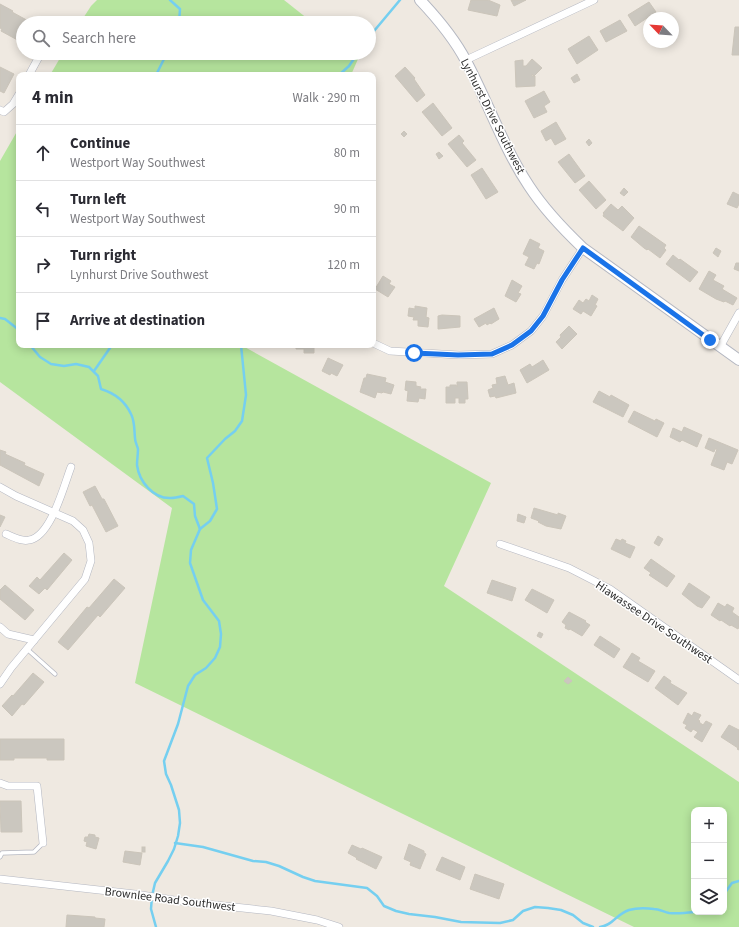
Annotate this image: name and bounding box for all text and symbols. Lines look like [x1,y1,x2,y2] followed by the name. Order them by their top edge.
[643,12,679,48] north arrow
[16,16,376,60] search box
[30,27,52,49] icon: search
[62,28,136,49] text: Search here
[456,55,529,177] street label: Lynhurst Drive Southwest
[32,86,73,110] text: 4 min
[292,89,360,107] text: Walk · 290 m
[70,133,130,154] text: Continue
[32,142,54,164] icon: ahead
[334,144,360,162] text: 80 m
[70,154,205,172] text: Westport Way Southwest
[70,189,126,210] text: Turn left
[32,198,54,220] icon: left
[334,200,360,218] text: 90 m
[70,210,205,228] text: Westport Way Southwest
[70,245,136,266] text: Turn right
[32,254,54,276] icon: right
[327,256,360,274] text: 120 m
[70,266,208,284] text: Lynhurst Drive Southwest
[32,310,54,332] icon: arrive
[70,310,205,331] text: Arrive at destination
[701,331,719,349] route end
[405,344,423,362] route start
[592,577,715,668] street label: Hiawassee Drive Southwest
[691,807,727,915] map controls
[691,807,727,843] button: +
[691,843,727,879] button: −
[691,879,727,915] button: layers
[104,883,236,916] street label: Brownlee Road Southwest

